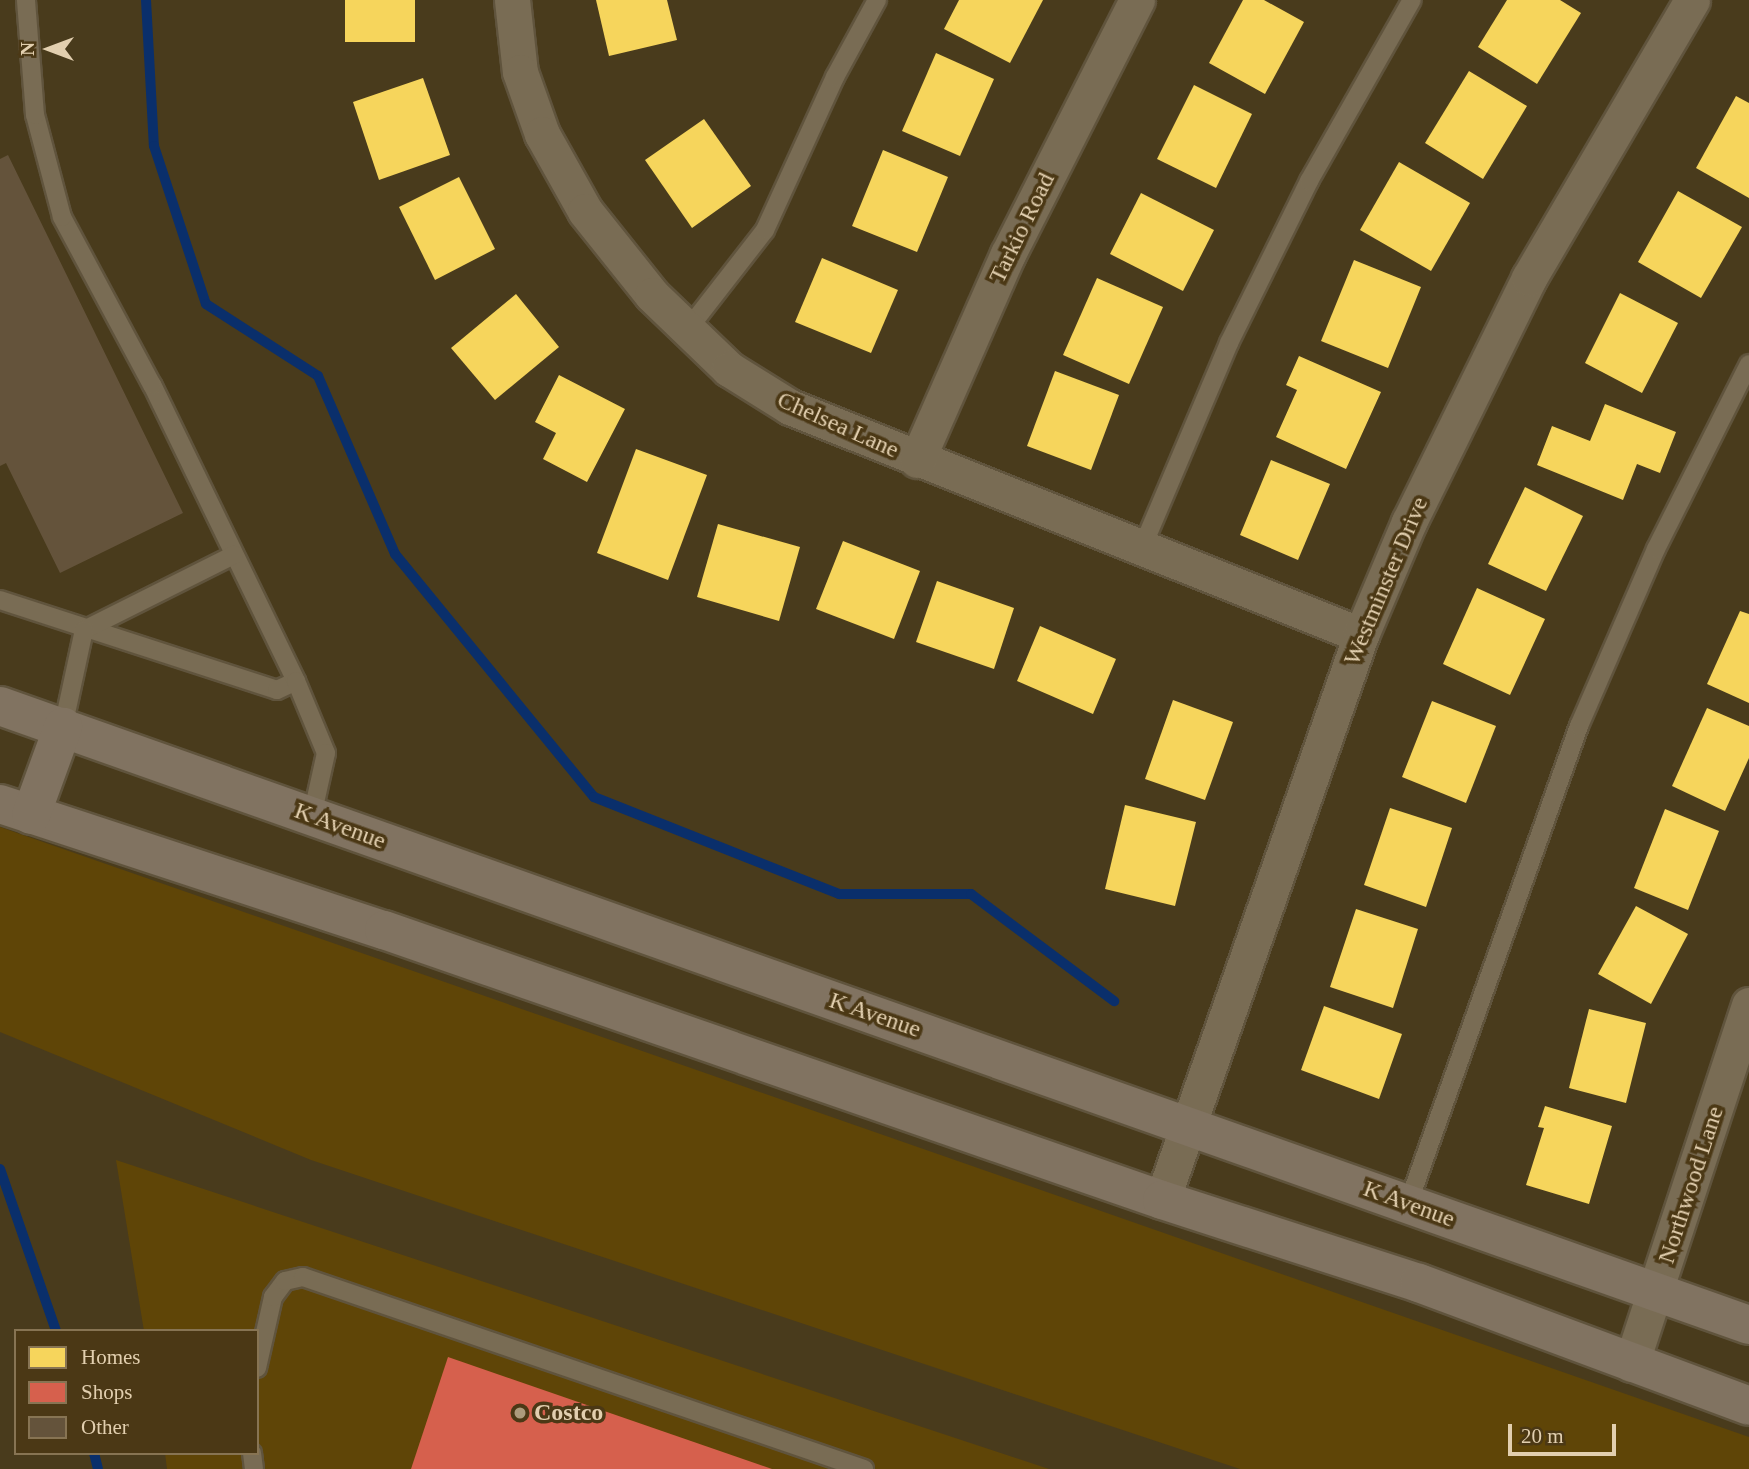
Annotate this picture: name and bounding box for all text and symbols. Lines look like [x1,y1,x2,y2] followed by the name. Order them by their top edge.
[14,14,84,84] north arrow
[17,42,38,56] text: N
[983,168,1061,288] street label: Tarkio Road
[773,385,903,465] street label: Chelsea Lane
[1338,493,1434,669] street label: Westminster Drive
[290,796,390,856] street label: K Avenue
[825,986,925,1044] street label: K Avenue
[1652,1103,1730,1267] street label: Northwood Lane
[1359,1174,1459,1234] street label: K Avenue
[14,1329,259,1455] legend
[81,1345,141,1369] text: Homes
[81,1380,132,1404] text: Shops
[534,1399,603,1427] place label: Costco
[512,1405,528,1421] marker: Costco
[1511,1410,1620,1454] scale bar
[81,1415,129,1439] text: Other
[1521,1424,1564,1448] text: 20 m

